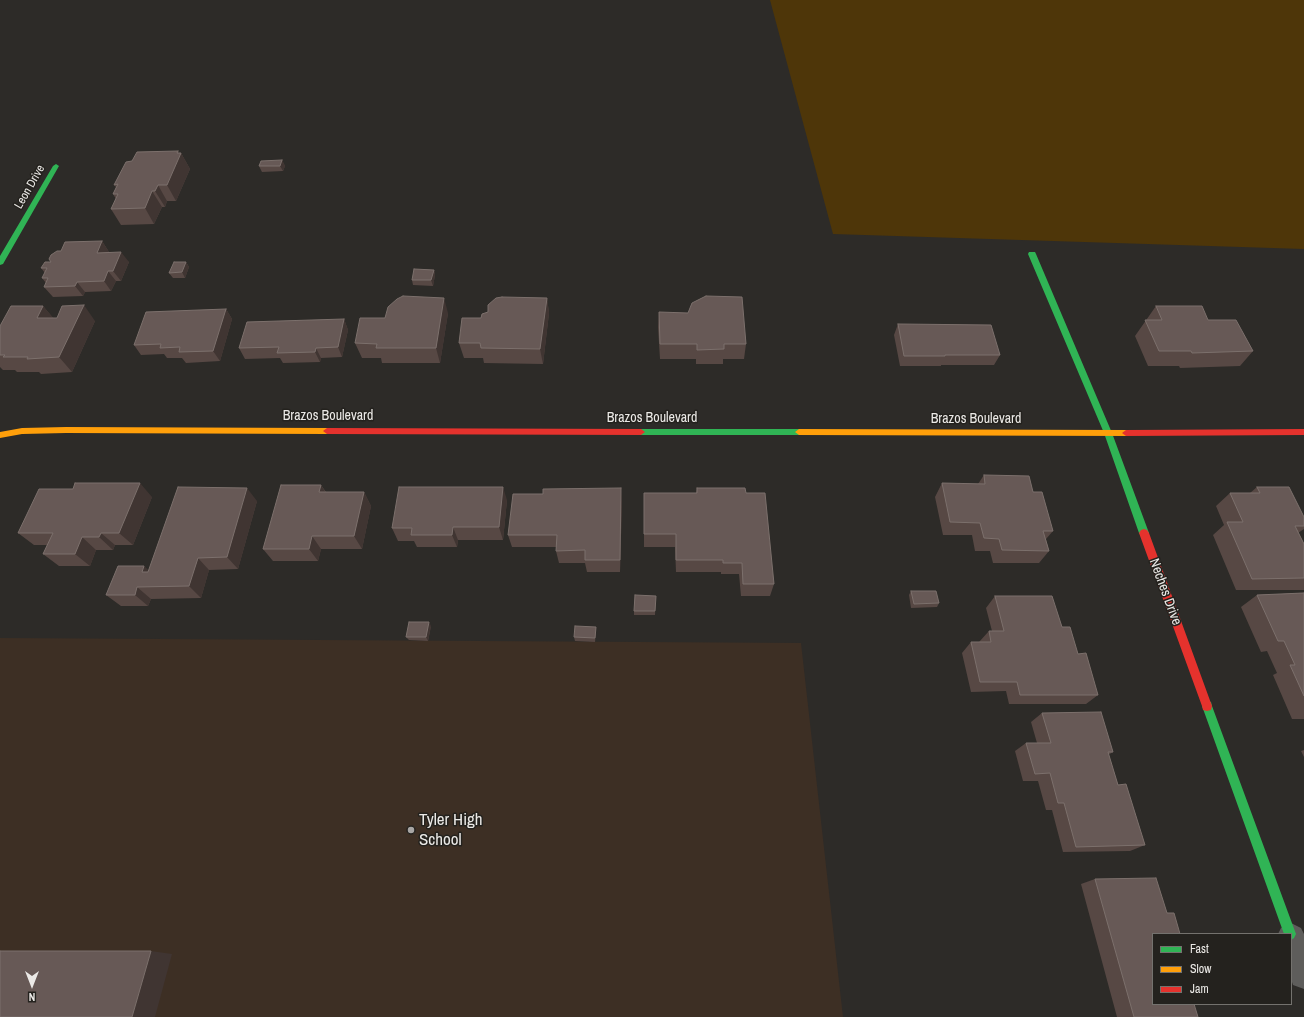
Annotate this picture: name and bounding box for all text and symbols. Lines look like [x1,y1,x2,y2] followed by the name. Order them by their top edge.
[12,163,48,211] street label: Leon Drive
[283,408,373,424] street label: Brazos Boulevard
[607,410,697,426] street label: Brazos Boulevard
[931,411,1021,427] street label: Brazos Boulevard
[1145,556,1185,628] street label: Neches Drive
[419,810,483,850] place label: Tyler High School
[406,825,416,835] marker: Tyler High School
[1152,933,1292,1005] legend
[1190,941,1209,957] text: Fast
[1190,961,1211,977] text: Slow
[12,965,52,1005] north arrow
[1190,981,1209,997] text: Jam
[29,990,35,1004] text: N

